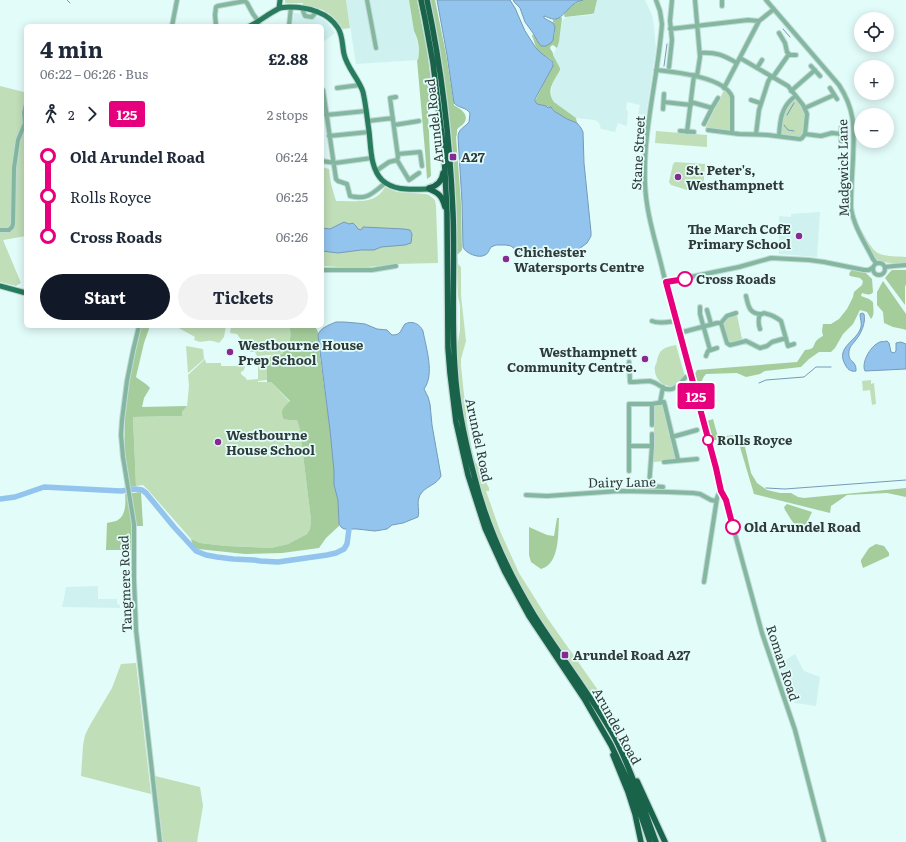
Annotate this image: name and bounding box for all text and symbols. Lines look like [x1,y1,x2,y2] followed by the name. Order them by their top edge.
[854,12,894,148] map controls
[854,12,894,52] button: locate
[40,32,103,65] text: 4 min
[268,47,308,70] text: £2.88
[854,60,894,100] button: +
[40,64,148,83] text: 06:22 – 06:26 · Bus
[420,78,447,164] street label: Arundel Road
[40,103,62,125] icon: walk
[81,103,103,125] icon: forward
[117,104,137,124] text: 125
[68,105,75,124] text: 2
[267,105,308,124] text: 2 stops
[854,108,894,148] button: −
[626,114,649,191] street label: Stane Street
[832,119,853,217] street label: Madgwick Lane
[70,145,205,168] text: Old Arundel Road
[276,147,308,166] text: 06:24
[461,147,485,166] place label: A27
[448,152,458,162] marker: A27
[686,160,784,194] place label: St. Peter's, Westhampnett
[673,172,683,182] marker: St. Peter's, Westhampnett
[70,185,151,208] text: Rolls Royce
[276,187,308,206] text: 06:25
[688,219,791,253] place label: The March CofE Primary School
[70,225,162,248] text: Cross Roads
[276,227,308,246] text: 06:26
[794,231,804,241] marker: The March CofE Primary School
[514,242,644,276] place label: Chichester Watersports Centre
[501,254,511,264] marker: Chichester Watersports Centre
[696,269,776,288] place label: Cross Roads
[677,271,693,287] marker: Cross Roads
[40,274,170,320] button: Start
[178,274,308,320] button: Tickets
[238,335,363,369] place label: Westbourne House Prep School
[507,342,637,376] place label: Westhampnett Community Centre.
[225,347,235,357] marker: Westbourne House Prep School
[640,354,650,364] marker: Westhampnett Community Centre.
[673,383,719,409] line badge: 125
[686,386,706,406] text: 125
[461,396,498,484] street label: Arundel Road
[226,425,315,459] place label: Westbourne House School
[717,430,792,449] place label: Rolls Royce
[702,434,714,446] marker: Rolls Royce
[213,437,223,447] marker: Westbourne House School
[588,471,656,492] street label: Dairy Lane
[744,517,861,536] place label: Old Arundel Road
[725,519,741,535] marker: Old Arundel Road
[113,535,136,633] street label: Tangmere Road
[762,622,805,703] street label: Roman Road
[573,645,690,664] place label: Arundel Road A27
[560,650,570,660] marker: Arundel Road A27
[589,684,646,768] street label: Arundel Road

